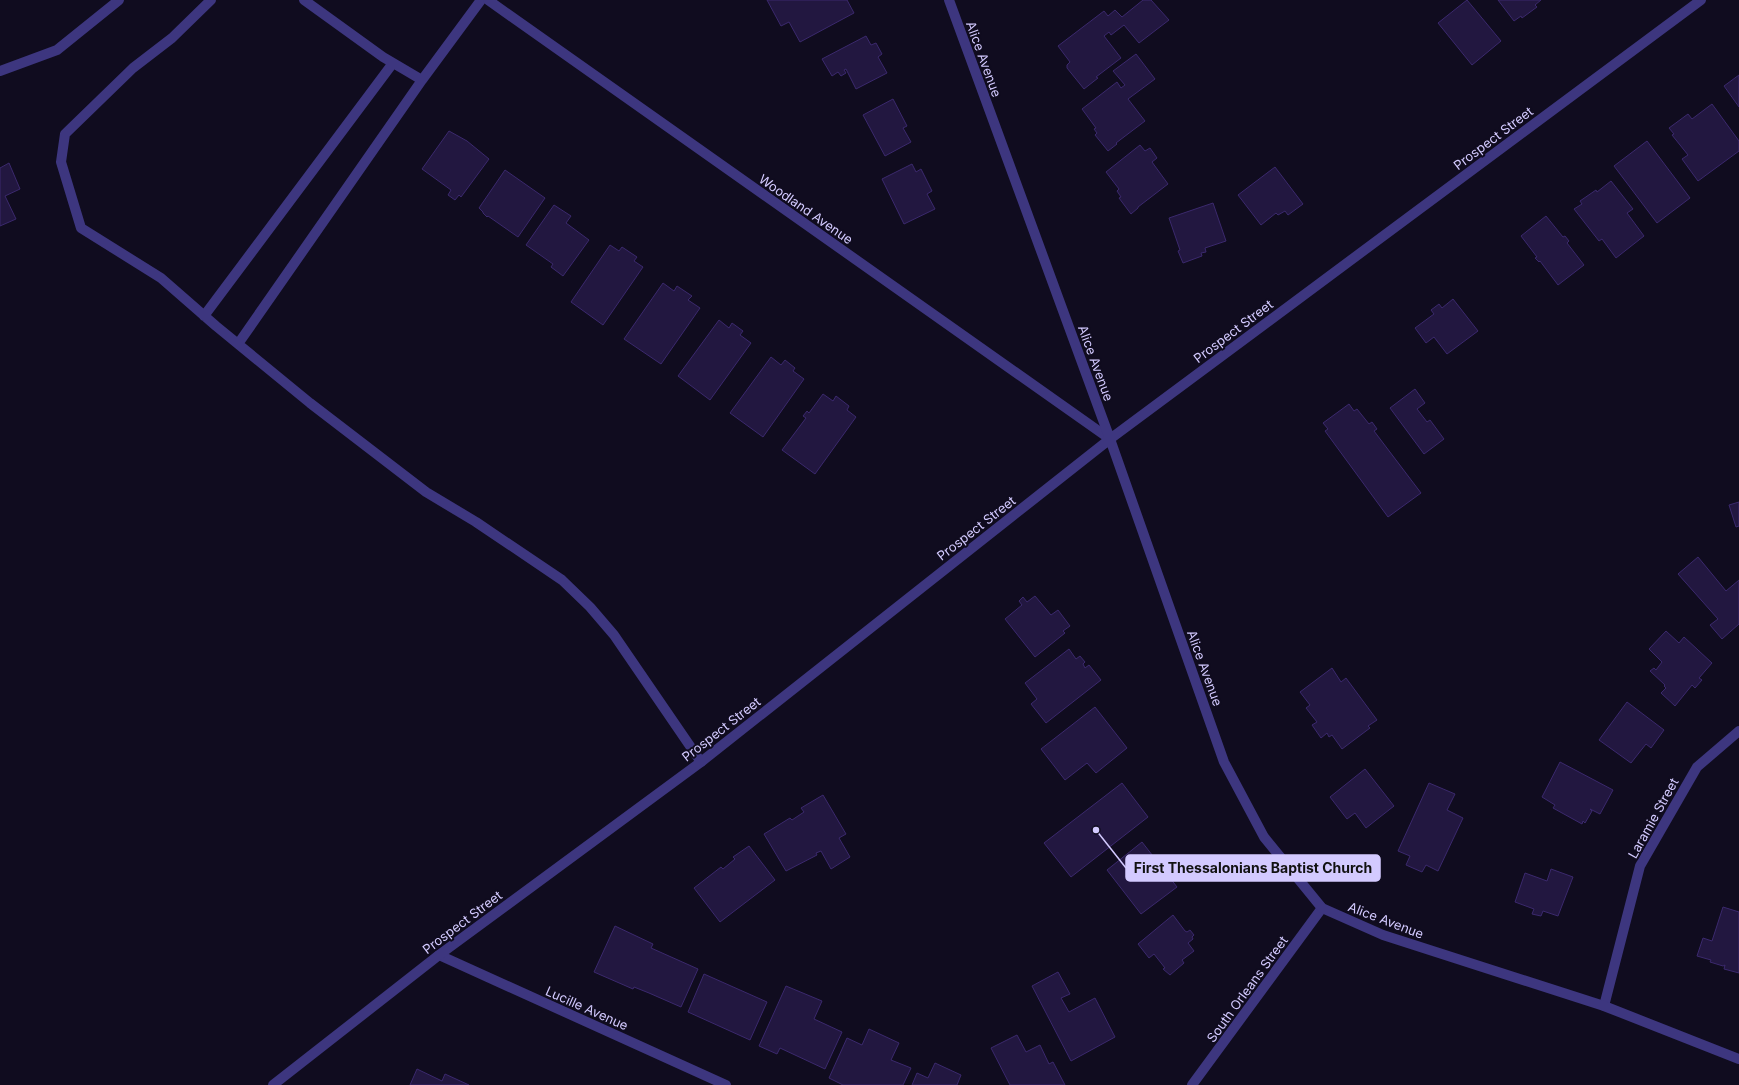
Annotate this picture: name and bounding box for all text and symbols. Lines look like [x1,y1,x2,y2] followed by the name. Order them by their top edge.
[963,19,1005,99] street label: Alice Avenue
[1450,103,1536,173] street label: Prospect Street
[756,171,856,247] street label: Woodland Avenue
[1190,296,1276,366] street label: Prospect Street
[1075,323,1117,403] street label: Alice Avenue
[934,492,1018,564] street label: Prospect Street
[1184,628,1226,708] street label: Alice Avenue
[679,693,763,765] street label: Prospect Street
[1624,775,1682,861] street label: Laramie Street
[1126,855,1380,881] callout: First Thessalonians Baptist Church
[1134,859,1372,876] text: First Thessalonians Baptist Church
[419,887,505,957] street label: Prospect Street
[1346,898,1426,942] street label: Alice Avenue
[1203,933,1291,1045] street label: South Orleans Street
[543,983,631,1033] street label: Lucille Avenue

